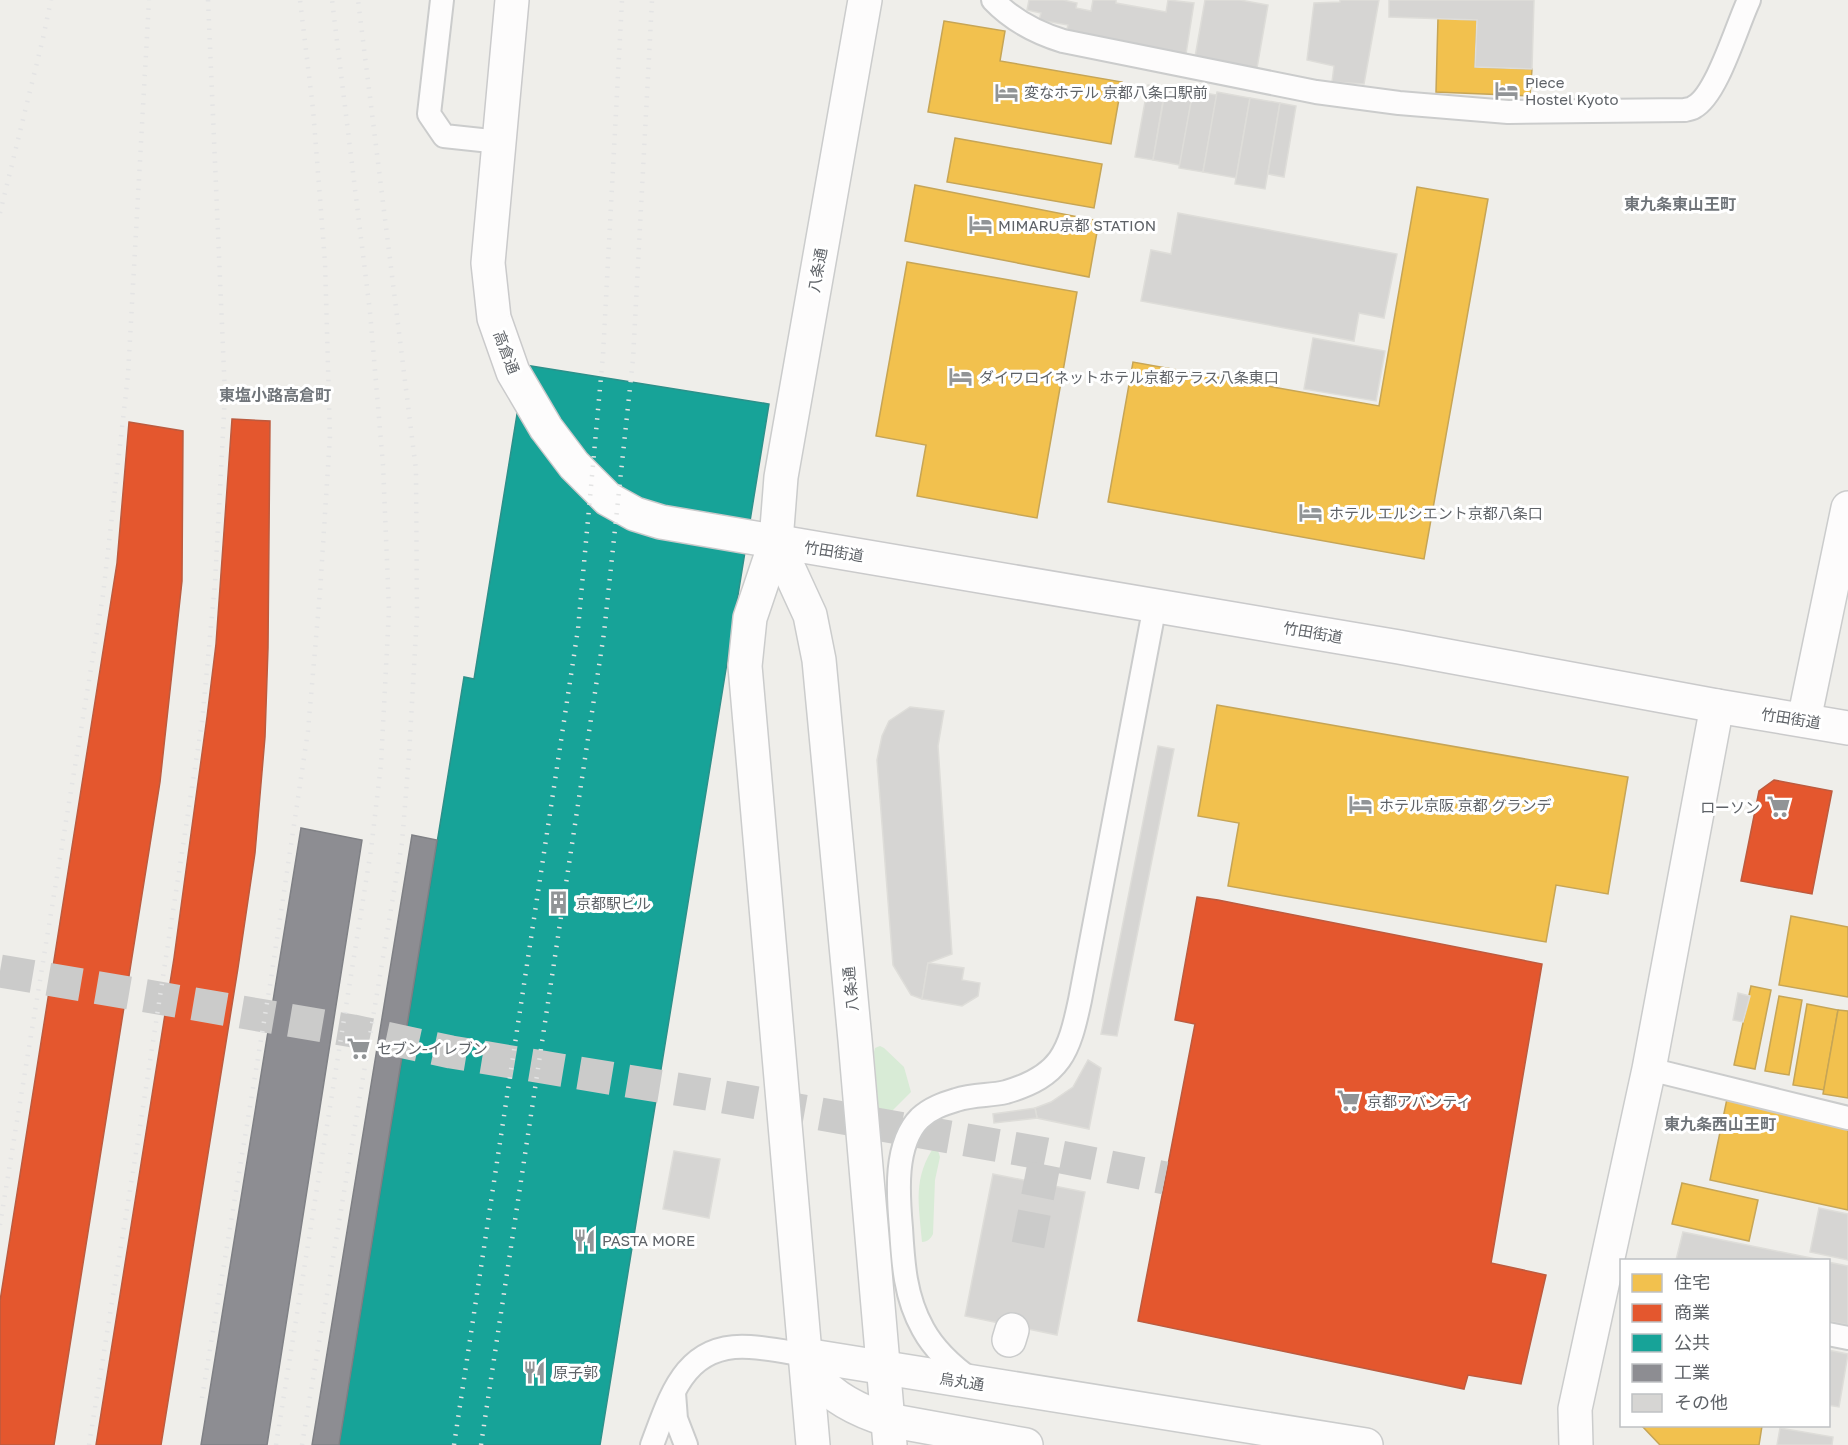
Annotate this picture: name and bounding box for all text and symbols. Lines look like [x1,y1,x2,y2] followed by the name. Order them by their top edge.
[1525,73,1618,108] place label: Piece Hostel Kyoto
[1494,78,1520,104] hotel icon: Piece Hostel Kyoto
[993,79,1019,105] hotel icon: 変なホテル 京都八条口駅前
[1024,83,1208,101] place label: 変なホテル 京都八条口駅前
[1624,194,1736,214] district label: 東九条東山王町
[967,212,993,238] hotel icon: MIMARU京都 STATION
[998,216,1156,234] place label: MIMARU京都 STATION
[804,246,830,294] street label: 八条通
[491,328,523,376] street label: 高倉通
[948,364,974,390] hotel icon: ダイワロイネットホテル京都テラス八条東口
[979,368,1279,386] place label: ダイワロイネットホテル京都テラス八条東口
[219,385,331,405] district label: 東塩小路高倉町
[1298,500,1324,526] hotel icon: ホテル エルシエント京都八条口
[1329,504,1543,522] place label: ホテル エルシエント京都八条口
[803,537,865,565] street label: 竹田街道
[1282,618,1344,646] street label: 竹田街道
[1760,704,1822,732] street label: 竹田街道
[1348,792,1374,818] hotel icon: ホテル京阪 京都 グランデ
[1765,794,1791,820] supermarket icon: ローソン
[1379,796,1552,814] place label: ホテル京阪 京都 グランデ
[1700,798,1760,816] place label: ローソン
[545,890,571,916] building icon: 京都駅ビル
[576,894,651,912] place label: 京都駅ビル
[839,966,861,1012] street label: 八条通
[346,1035,372,1061] supermarket icon: セブン-イレブン
[377,1039,488,1057] place label: セブン-イレブン
[1336,1088,1362,1114] supermarket icon: 京都アバンティ
[1367,1092,1471,1110] place label: 京都アバンティ
[1664,1114,1776,1134] district label: 東九条西山王町
[571,1227,597,1253] restaurant icon: PASTA MORE
[602,1231,695,1249] place label: PASTA MORE
[1620,1259,1830,1427] legend
[1674,1271,1710,1293] text: 住宅
[1674,1301,1710,1323] text: 商業
[1674,1331,1710,1353] text: 公共
[522,1359,548,1385] restaurant icon: 原子郭
[1674,1361,1710,1383] text: 工業
[553,1363,598,1381] place label: 原子郭
[938,1369,986,1393] street label: 烏丸通
[1674,1391,1728,1413] text: その他

